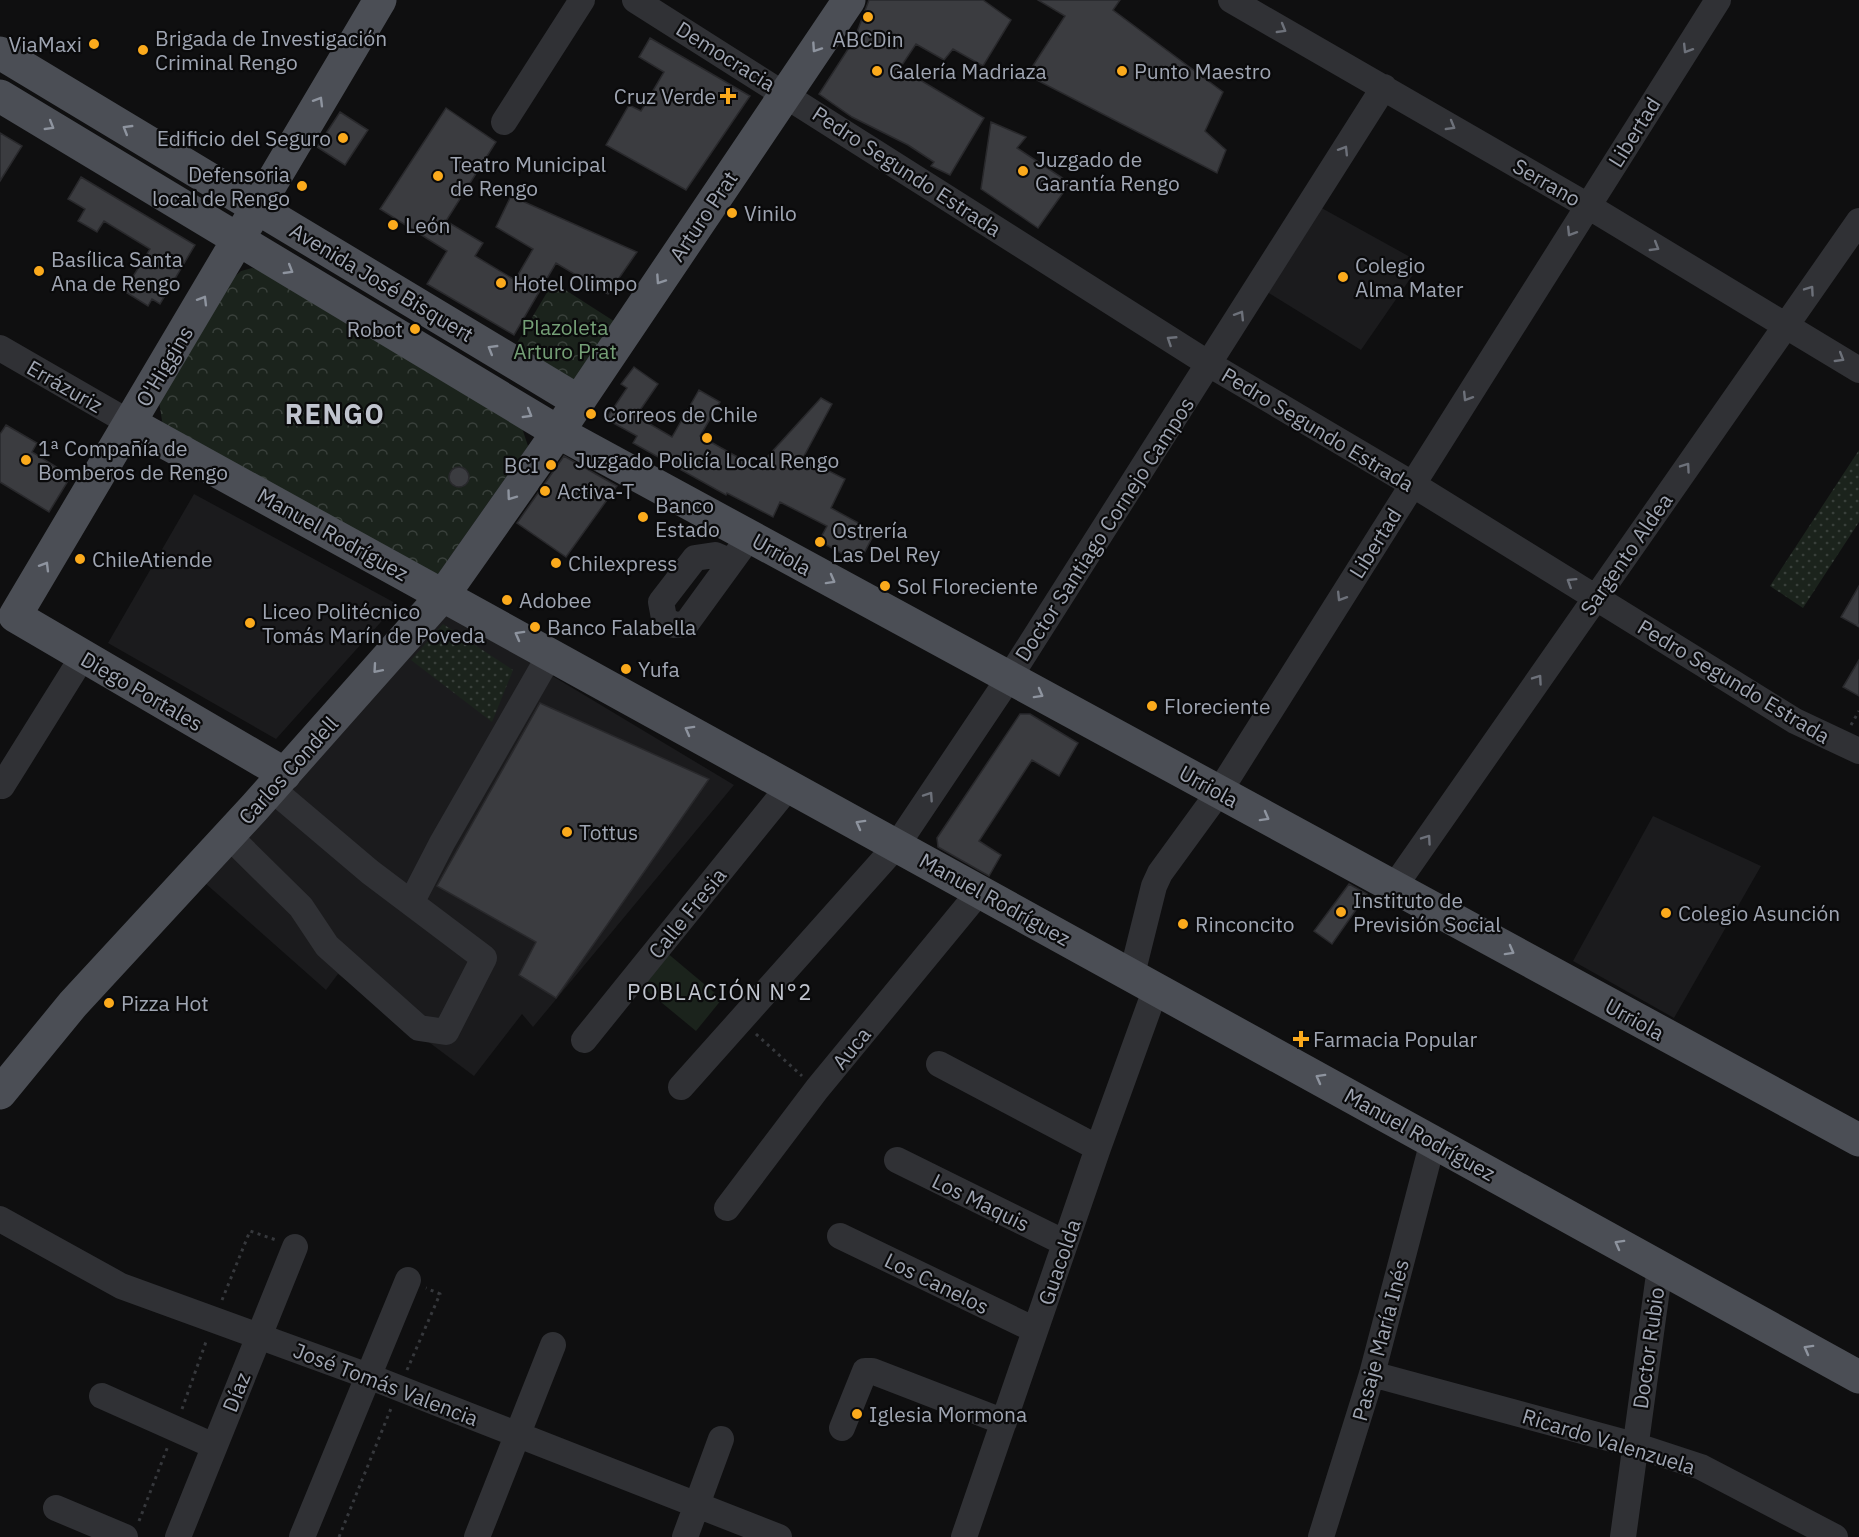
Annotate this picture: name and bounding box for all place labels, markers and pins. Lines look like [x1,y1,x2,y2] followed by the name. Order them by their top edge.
[861,10,875,24] marker: ABCDin
[155,24,387,76] place label: Brigada de Investigación Criminal Rengo
[832,25,904,53] place label: ABCDin
[9,30,82,58] place label: ViaMaxi
[87,37,101,51] marker: ViaMaxi
[136,43,150,57] marker: Brigada de Investigación Criminal Rengo
[889,57,1047,85] place label: Galería Madriaza
[1134,57,1271,85] place label: Punto Maestro
[870,64,884,78] marker: Galería Madriaza
[1115,64,1129,78] marker: Punto Maestro
[614,82,716,110] place label: Cruz Verde
[721,89,735,103] marker: Cruz Verde
[157,124,331,152] place label: Edificio del Seguro
[336,131,350,145] marker: Edificio del Seguro
[1035,145,1180,197] place label: Juzgado de Garantía Rengo
[450,150,606,202] place label: Teatro Municipal de Rengo
[152,160,290,212] place label: Defensoria local de Rengo
[1016,164,1030,178] marker: Juzgado de Garantía Rengo
[431,169,445,183] marker: Teatro Municipal de Rengo
[295,179,309,193] marker: Defensoria local de Rengo
[744,199,797,227] place label: Vinilo
[725,206,739,220] marker: Vinilo
[405,211,451,239] place label: León
[386,218,400,232] marker: León
[51,245,183,297] place label: Basílica Santa Ana de Rengo
[1355,251,1464,303] place label: Colegio Alma Mater
[32,264,46,278] marker: Basílica Santa Ana de Rengo
[513,269,637,297] place label: Hotel Olimpo
[1336,270,1350,284] marker: Colegio Alma Mater
[494,276,508,290] marker: Hotel Olimpo
[347,315,403,343] place label: Robot
[408,322,422,336] marker: Robot
[603,400,758,428] place label: Correos de Chile
[584,407,598,421] marker: Correos de Chile
[700,431,714,445] marker: Juzgado Policía Local Rengo
[38,434,228,486] place label: 1ª Compañía de Bomberos de Rengo
[575,446,839,474] place label: Juzgado Policía Local Rengo
[504,451,539,479] place label: BCI
[19,453,33,467] marker: 1ª Compañía de Bomberos de Rengo
[544,458,558,472] marker: BCI
[557,477,634,505] place label: Activa-T
[538,484,552,498] marker: Activa-T
[655,491,720,543] place label: Banco Estado
[636,510,650,524] marker: Banco Estado
[832,516,941,568] place label: Ostrería Las Del Rey
[813,535,827,549] marker: Ostrería Las Del Rey
[92,545,213,573] place label: ChileAtiende
[568,549,678,577] place label: Chilexpress
[73,552,87,566] marker: ChileAtiende
[549,556,563,570] marker: Chilexpress
[897,572,1038,600] place label: Sol Floreciente
[878,579,892,593] marker: Sol Floreciente
[519,586,592,614] place label: Adobee
[500,593,514,607] marker: Adobee
[262,597,485,649] place label: Liceo Politécnico Tomás Marín de Poveda
[547,613,696,641] place label: Banco Falabella
[243,616,257,630] marker: Liceo Politécnico Tomás Marín de Poveda
[528,620,542,634] marker: Banco Falabella
[638,655,680,683] place label: Yufa
[619,662,633,676] marker: Yufa
[1164,692,1270,720] place label: Floreciente
[1145,699,1159,713] marker: Floreciente
[579,818,638,846] place label: Tottus
[560,825,574,839] marker: Tottus
[1353,886,1501,938] place label: Instituto de Previsión Social
[1678,899,1840,927] place label: Colegio Asunción
[1334,905,1348,919] marker: Instituto de Previsión Social
[1659,906,1673,920] marker: Colegio Asunción
[1195,910,1295,938] place label: Rinconcito
[1176,917,1190,931] marker: Rinconcito
[121,989,209,1017] place label: Pizza Hot
[102,996,116,1010] marker: Pizza Hot
[1313,1025,1477,1053] place label: Farmacia Popular
[1294,1032,1308,1046] marker: Farmacia Popular
[869,1400,1027,1428] place label: Iglesia Mormona
[850,1407,864,1421] marker: Iglesia Mormona

